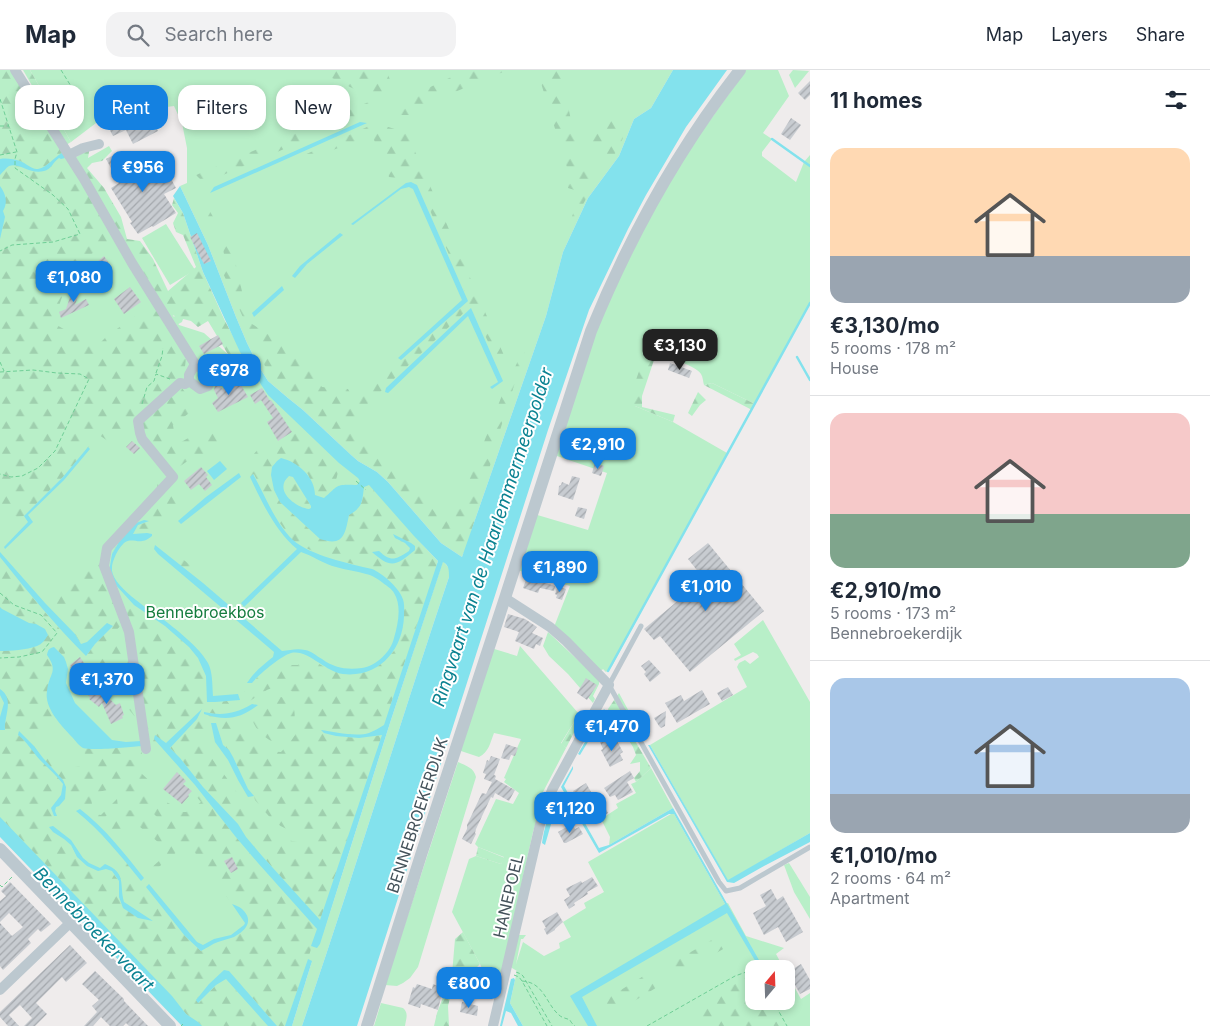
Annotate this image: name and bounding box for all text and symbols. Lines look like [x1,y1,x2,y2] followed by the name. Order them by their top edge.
[106,12,456,57] search box
[25,20,76,49] text: Map
[124,21,152,49] icon: search
[164,23,273,46] text: Search here
[986,24,1023,45] text: Map
[1051,24,1108,45] text: Layers
[1136,24,1185,45] text: Share
[15,85,84,130] chip: Buy
[94,85,168,130] chip: Rent
[178,85,266,130] chip: Filters
[276,85,350,130] chip: New
[1162,86,1190,114] icon: filters
[830,88,922,113] text: 11 homes
[113,150,173,193] pin: €956
[122,157,164,177] text: €956
[965,180,1055,270] icon: home
[33,260,115,303] pin: €1,080
[47,267,101,287] text: €1,080
[830,313,940,338] text: €3,130/mo
[639,328,721,371] pin: €3,130
[654,335,706,355] text: €3,130
[830,338,956,358] text: 5 rooms · 178 m²
[199,354,259,396] pin: €978
[830,358,879,378] text: House
[209,360,249,380] text: €978
[427,364,557,709] water label: Ringvaart van de Haarlemmermeerpolder
[557,428,639,470] pin: €2,910
[571,434,625,454] text: €2,910
[965,446,1055,536] icon: home
[519,550,601,593] pin: €1,890
[533,557,587,577] text: €1,890
[665,570,747,612] pin: €1,010
[680,576,732,596] text: €1,010
[830,578,941,603] text: €2,910/mo
[145,602,265,622] park label: Bennebroekbos
[830,603,956,623] text: 5 rooms · 173 m²
[830,623,962,643] text: Bennebroekerdijk
[66,662,148,705] pin: €1,370
[81,669,134,689] text: €1,370
[571,710,653,752] pin: €1,470
[965,711,1055,801] icon: home
[585,716,639,736] text: €1,470
[382,734,452,896] street label: BENNEBROEKERDIJK
[529,792,611,834] pin: €1,120
[545,798,595,818] text: €1,120
[830,843,937,868] text: €1,010/mo
[489,852,527,940] street label: HANEPOEL
[29,863,159,996] water label: Bennebroekervaart
[830,868,951,888] text: 2 rooms · 64 m²
[830,888,910,908] text: Apartment
[745,960,795,1010] north arrow
[745,960,795,1010] map controls
[439,966,499,1009] pin: €800
[448,973,490,993] text: €800

